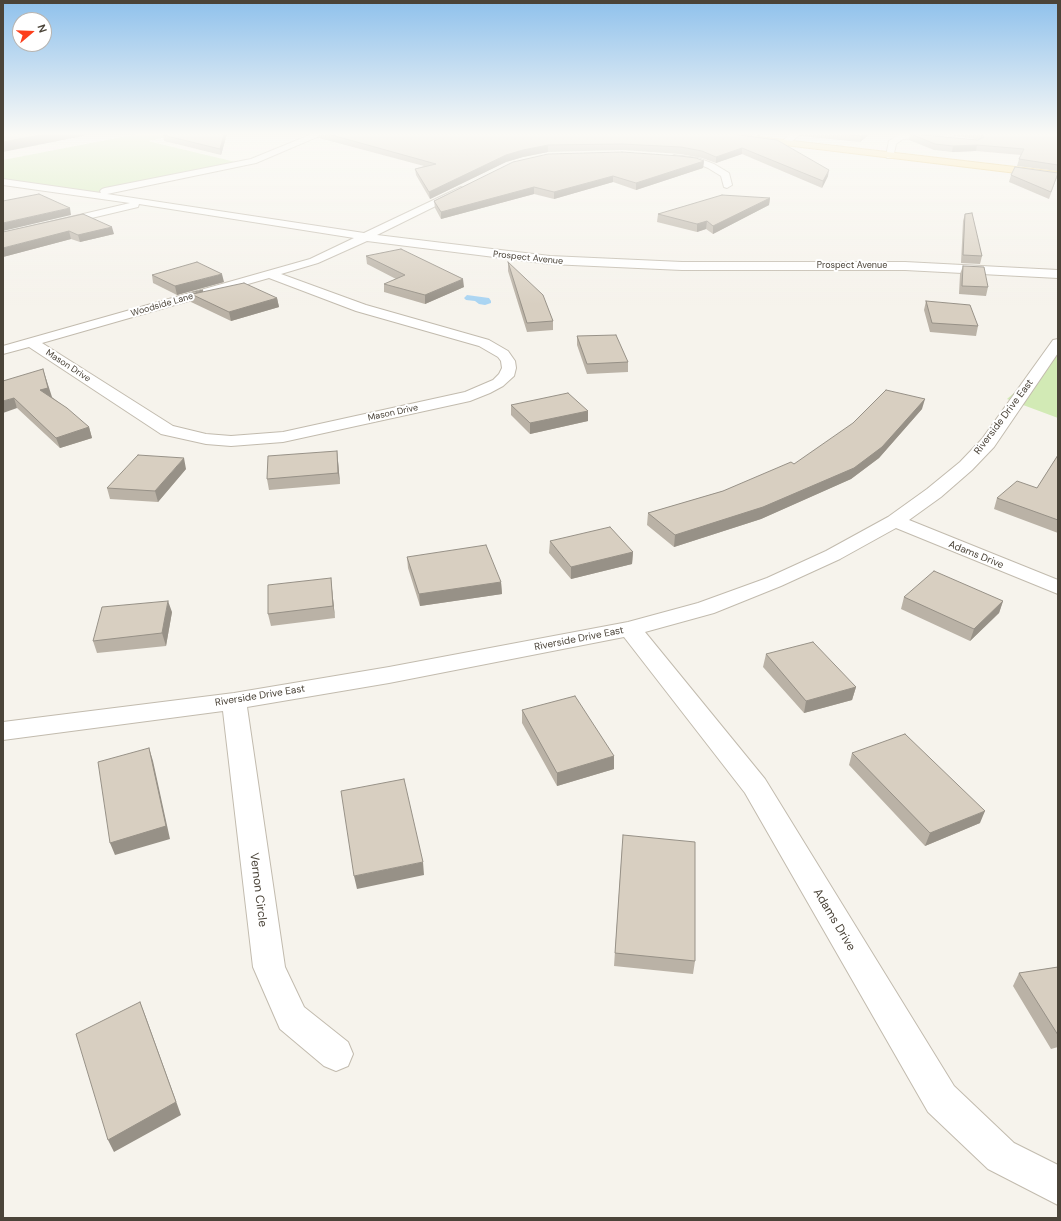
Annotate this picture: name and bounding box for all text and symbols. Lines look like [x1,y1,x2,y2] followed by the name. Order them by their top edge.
[12,12,52,52] north arrow
[34,22,50,34] text: N
[492,249,564,267] street label: Prospect Avenue
[817,261,887,271] street label: Prospect Avenue
[130,291,194,319] street label: Woodside Lane
[44,348,92,384] street label: Mason Drive
[972,377,1036,457] street label: Riverside Drive East
[367,402,419,424] street label: Mason Drive
[947,539,1005,571] street label: Adams Drive
[533,624,625,654] street label: Riverside Drive East
[214,683,306,709] street label: Riverside Drive East
[246,852,270,928] street label: Vernon Circle
[810,886,858,954] street label: Adams Drive

